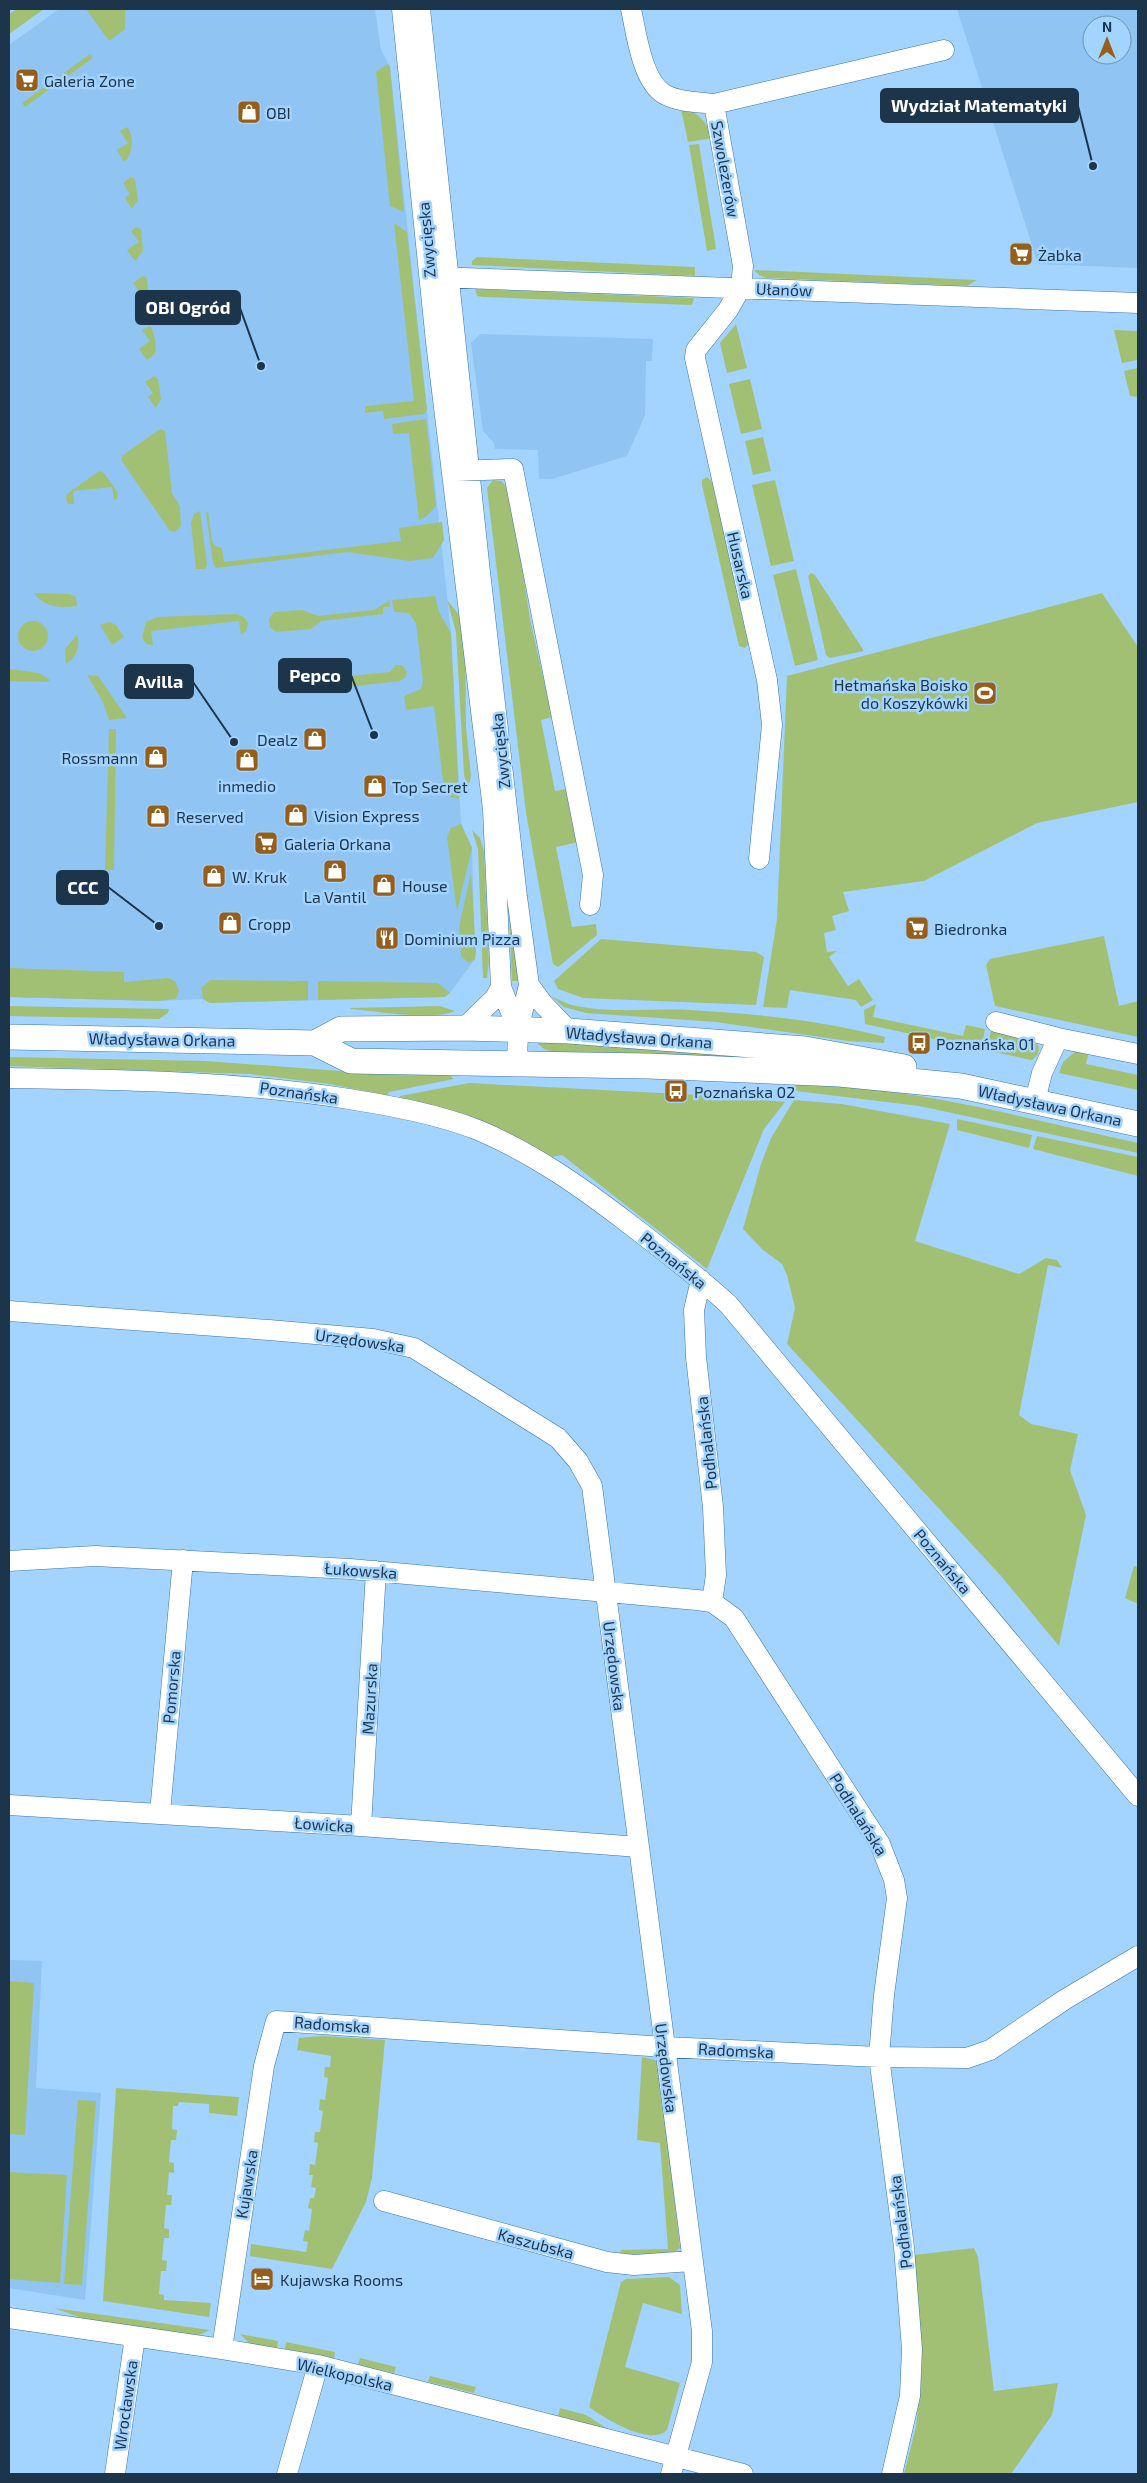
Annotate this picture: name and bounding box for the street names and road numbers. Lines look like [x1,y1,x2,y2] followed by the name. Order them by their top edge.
[708,119,744,219] street label: Szwoleżerów
[413,201,439,279] street label: Zwycięska
[756,279,812,299] street label: Ułanów
[724,530,758,600] street label: Husarska
[487,712,513,790] street label: Zwycięska
[565,1022,713,1052] street label: Władysława Orkana
[89,1028,235,1050] street label: Władysława Orkana
[259,1077,339,1107] street label: Poznańska
[976,1080,1124,1130] street label: Władysława Orkana
[637,1228,711,1292] street label: Poznańska
[314,1324,406,1356] street label: Urzędowska
[692,1395,720,1491] street label: Podhalańska
[910,1525,976,1597] street label: Poznańska
[324,1558,398,1582] street label: Łukowska
[600,1620,630,1712] street label: Urzędowska
[158,1650,184,1724] street label: Pomorska
[358,1663,380,1735] street label: Mazurska
[826,1769,892,1859] street label: Podhalańska
[294,1812,354,1836] street label: Łowicka
[293,2012,371,2036] street label: Radomska
[652,2022,682,2114] street label: Urzędowska
[698,2039,774,2061] street label: Radomska
[231,2148,262,2220] street label: Kujawska
[885,2174,915,2270] street label: Podhalańska
[496,2224,576,2262] street label: Kaszubska
[295,2354,395,2394] street label: Wielkopolska
[109,2359,141,2451] street label: Wrocławska

